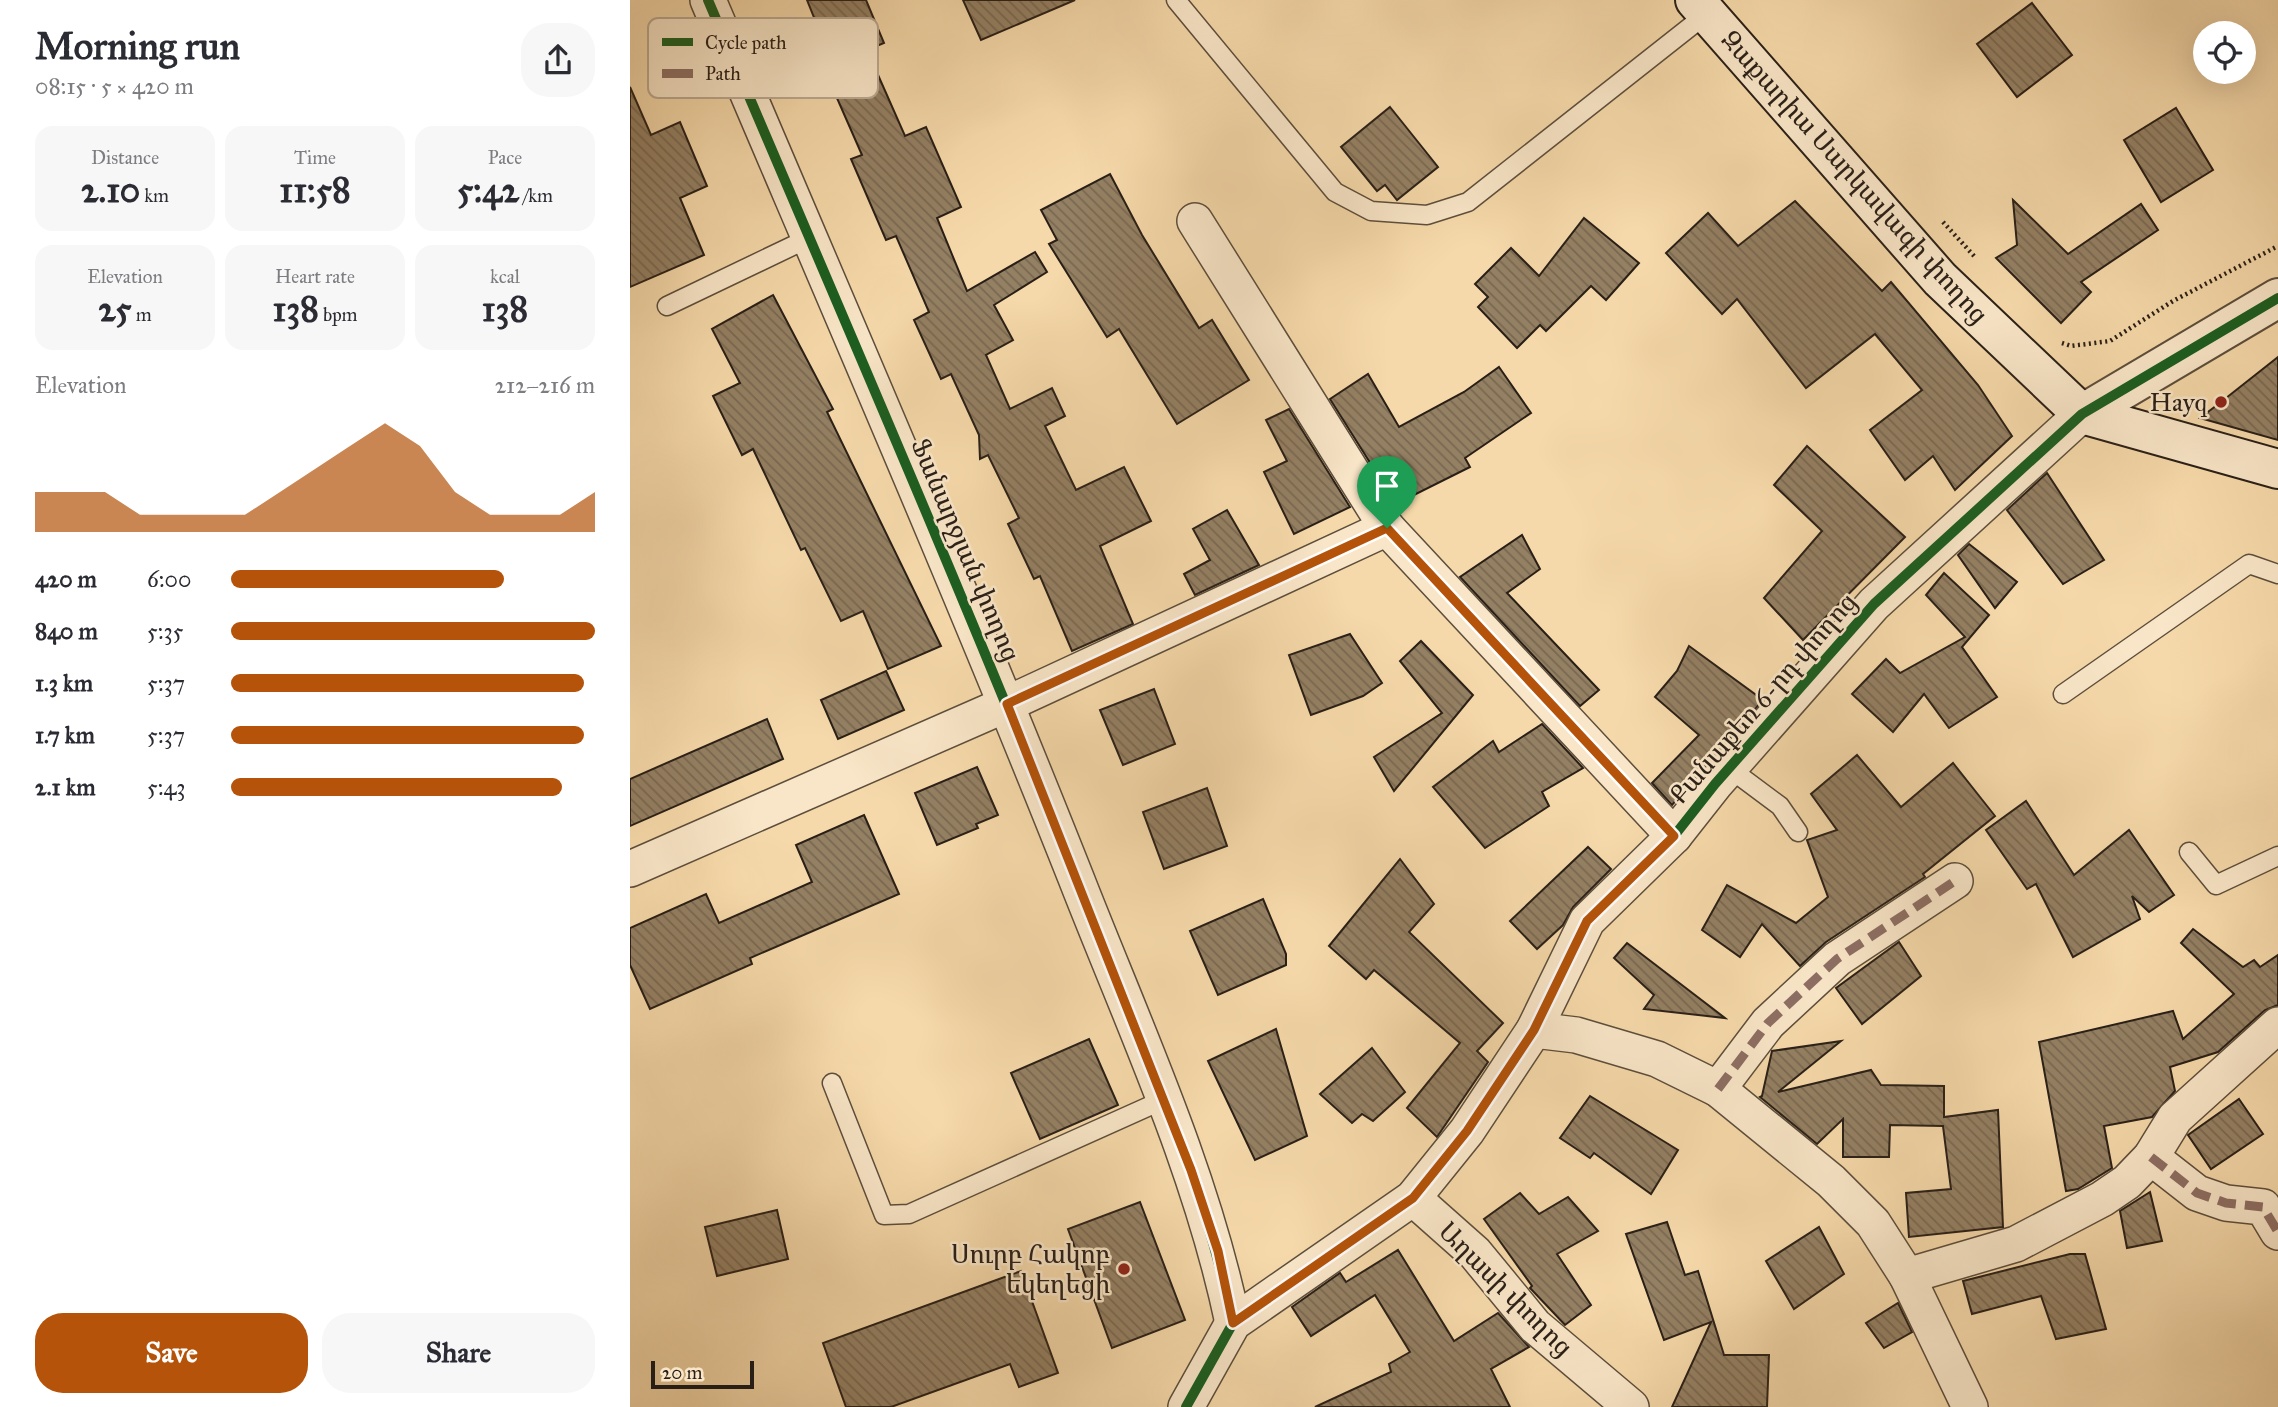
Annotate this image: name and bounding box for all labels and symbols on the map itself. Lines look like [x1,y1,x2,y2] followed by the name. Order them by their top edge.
[648,18,878,98] legend
[1715,24,1995,330] street label: Զաքարիա Սարկավագի փողոց
[705,31,787,54] text: Cycle path
[705,62,741,85] text: Path
[2149,386,2208,418] place label: Hayq
[2213,394,2229,410] marker: Hayq
[905,434,1027,666] street label: Ֆանարջյան փողոց
[1357,456,1417,528] pin
[1663,586,1863,810] street label: Քանաքեռ 6-րդ փողոց
[1432,1215,1580,1363] street label: Աղասի փողոց
[951,1238,1110,1300] place label: Սուրբ Հակոբ եկեղեցի
[1116,1261,1132,1277] marker: Սուրբ Հակոբ եկեղեցի
[651,1358,754,1390] scale bar

